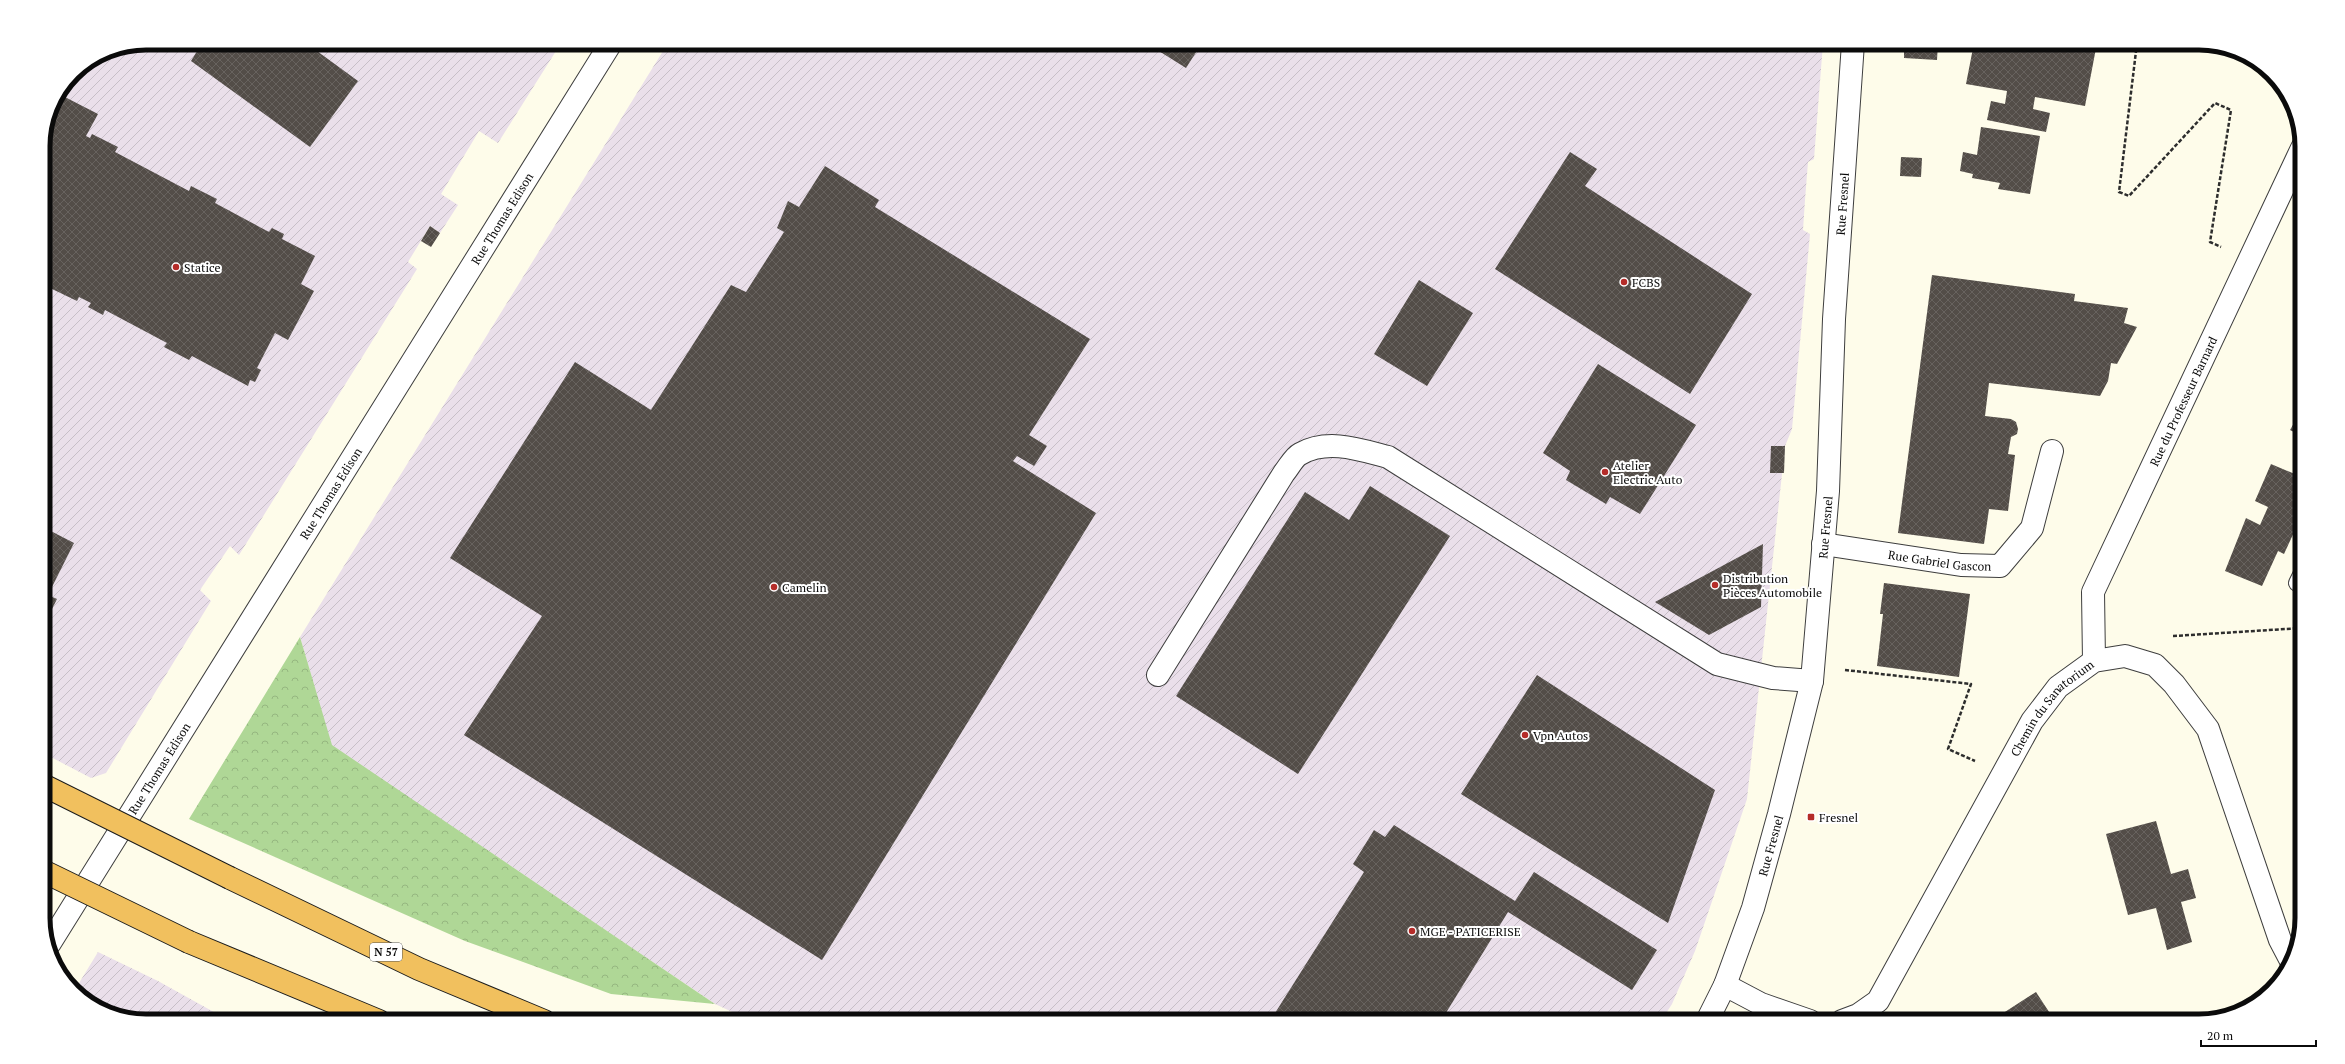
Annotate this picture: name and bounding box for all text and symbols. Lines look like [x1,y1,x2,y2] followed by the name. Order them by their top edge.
[467,170,536,267] street label: Rue Thomas Edison
[1832,172,1852,236] street label: Rue Fresnel
[184,260,220,275] place label: Statice
[171,262,181,272] marker: Statice
[1632,275,1660,290] place label: FCBS
[1619,277,1629,287] marker: FCBS
[2146,333,2220,468] street label: Rue du Professeur Barnard
[296,445,365,542] street label: Rue Thomas Edison
[1613,458,1683,487] place label: Atelier Electric Auto
[1600,467,1610,477] marker: Atelier Electric Auto
[1815,495,1835,559] street label: Rue Fresnel
[1887,547,1992,573] street label: Rue Gabriel Gascon
[1723,571,1822,600] place label: Distribution Pièces Automobile
[782,580,827,595] place label: Camelin
[1710,580,1720,590] marker: Distribution Pièces Automobile
[769,582,779,592] marker: Camelin
[2007,656,2097,759] street label: Chemin du Sanatorium
[125,719,193,817] street label: Rue Thomas Edison
[1533,728,1588,743] place label: Vpn Autos
[1520,730,1530,740] marker: Vpn Autos
[1819,810,1859,825] place label: Fresnel
[1806,812,1816,822] marker: Fresnel
[1755,813,1786,878] street label: Rue Fresnel
[1420,924,1521,939] place label: MGE - PATICERISE
[1407,926,1417,936] marker: MGE - PATICERISE
[370,943,402,961] road number: N 57
[2201,1022,2316,1048] scale bar
[2207,1028,2234,1043] text: 20 m

